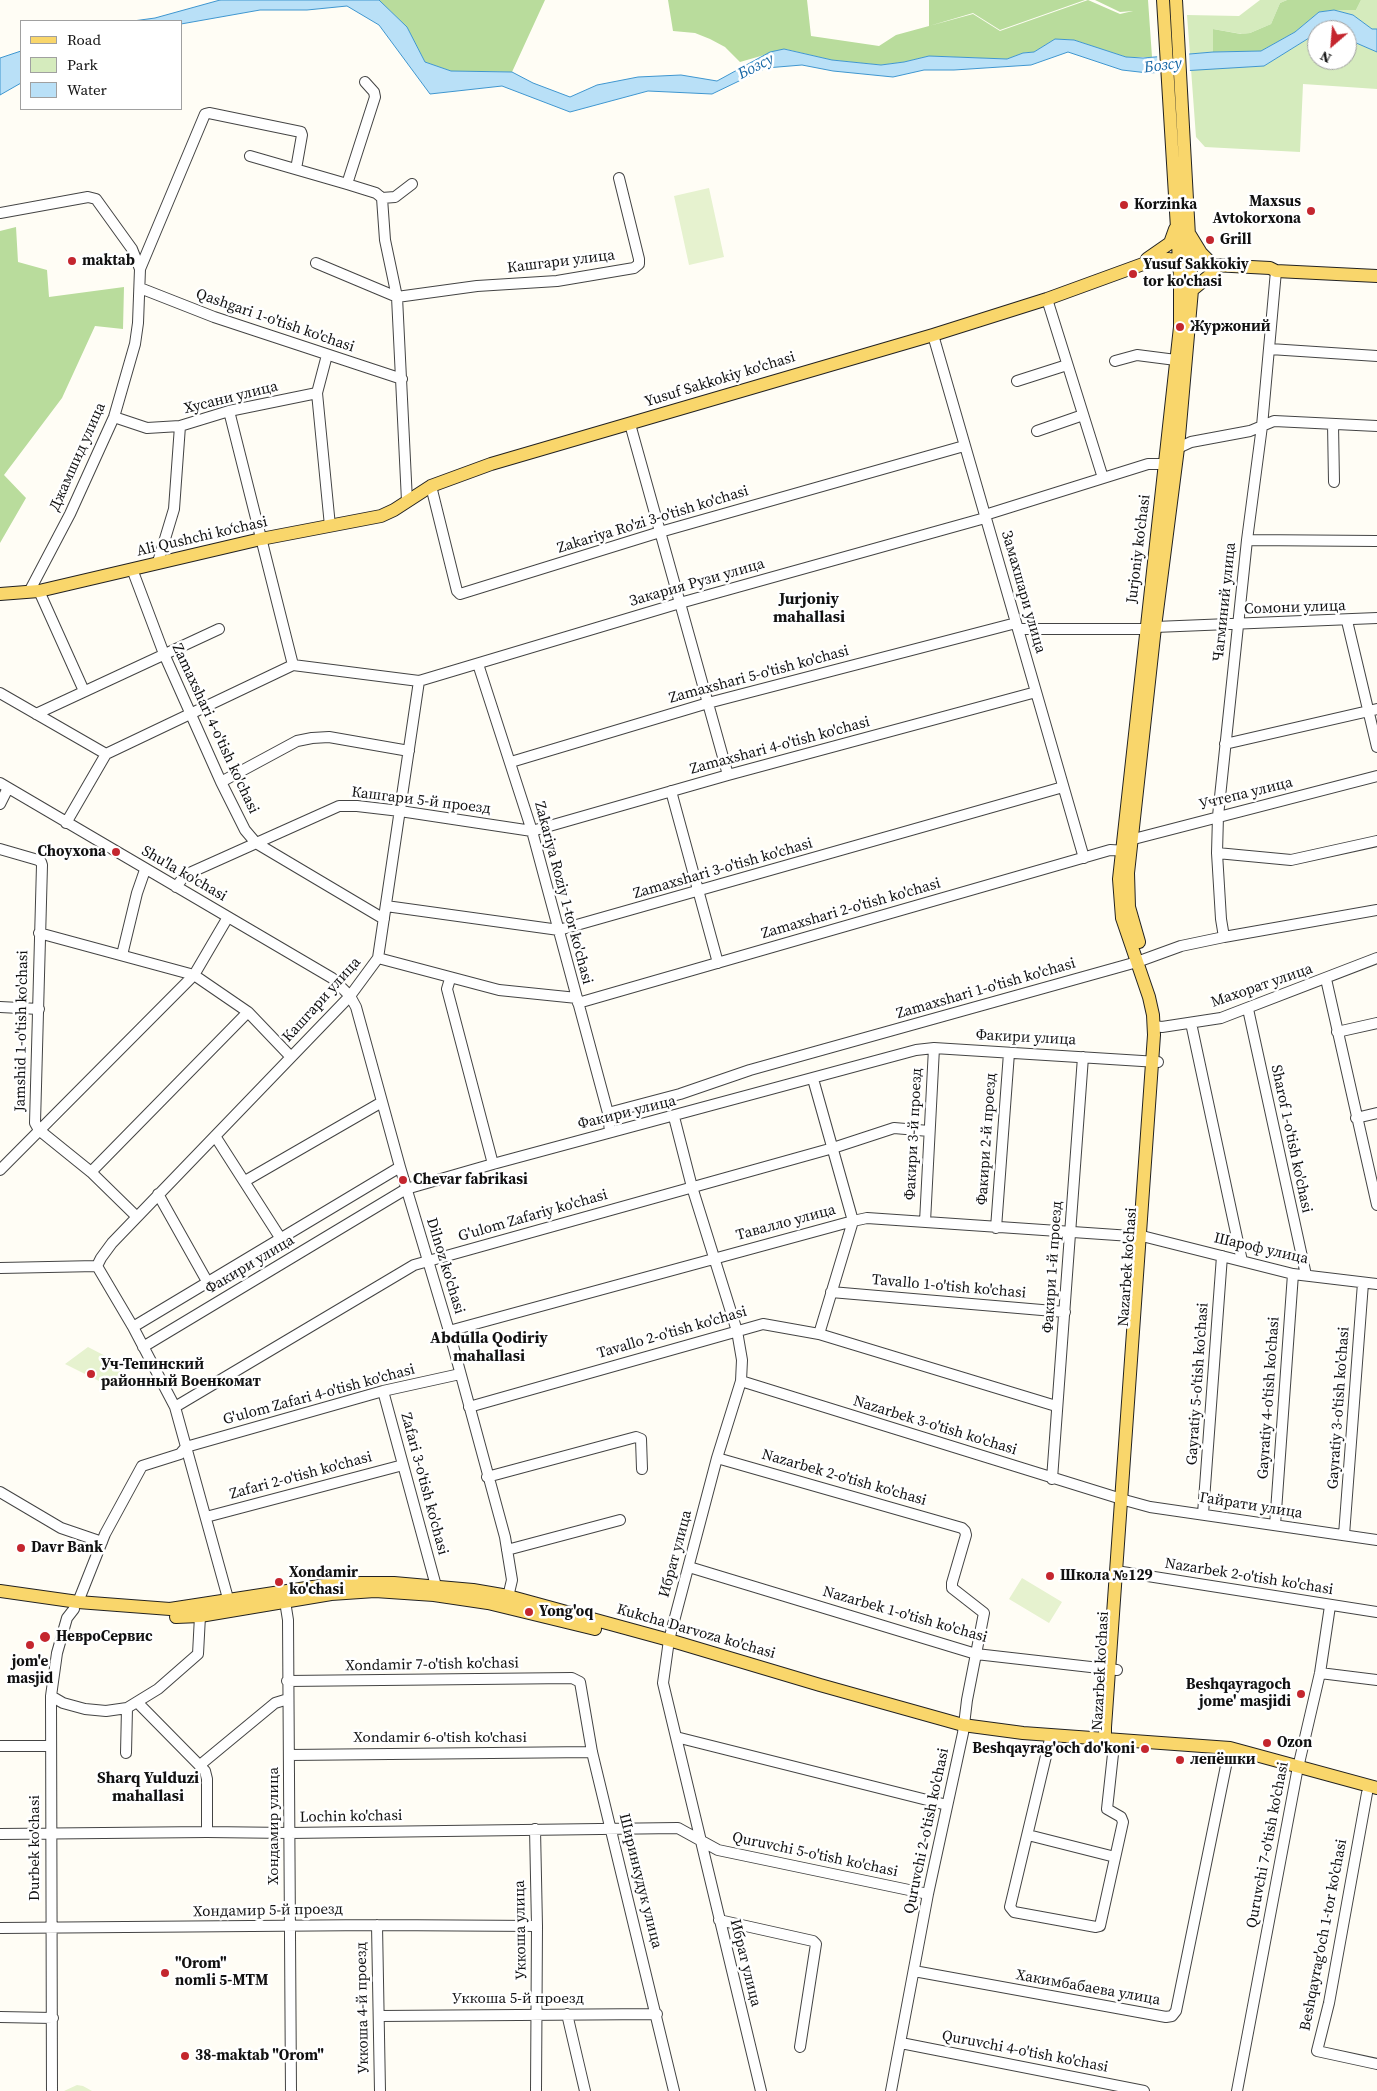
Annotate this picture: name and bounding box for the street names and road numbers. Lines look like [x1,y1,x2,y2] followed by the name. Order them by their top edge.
[506,246,616,278] street label: Кашгари улица
[193,285,357,357] street label: Qashgari 1-o'tish ko'chasi
[642,348,798,412] street label: Yusuf Sakkokiy ko'chasi
[182,378,280,418] street label: Хусани улица
[46,400,110,514] street label: Джамшид улица
[555,482,751,558] street label: Zakariya Ro'zi 3-o'tish ko'chasi
[1123,494,1155,604] street label: Jurjoniy ko'chasi
[135,513,269,561] street label: Ali Qushchi koʻchasi
[997,529,1049,655] street label: Замахшари улица
[1210,541,1240,663] street label: Чагминий улица
[627,555,767,611] street label: Закария Рузи улица
[1244,597,1346,619] street label: Сомони улица
[168,641,262,817] street label: Zamaxshari 4-o'tish ko'chasi
[667,642,851,708] street label: Zamaxshari 5-o'tish ko'chasi
[688,713,872,779] street label: Zamaxshari 4-o'tish ko'chasi
[1197,774,1295,814] street label: Учтепа улица
[350,784,492,818] street label: Кашгари 5-й проезд
[530,800,596,986] street label: Zakariya Roziy 1-tor ko'chasi
[631,835,815,903] street label: Zamaxshari 3-o'tish ko'chasi
[138,842,230,906] street label: Shu'la ko'chasi
[759,875,943,943] street label: Zamaxshari 2-o'tish ko'chasi
[12,950,32,1112] street label: Jamshid 1-o'tish ko'chasi
[279,954,365,1046] street label: Кашгари улица
[894,955,1078,1023] street label: Zamaxshari 1-o'tish ko'chasi
[1209,960,1315,1012] street label: Махорат улица
[975,1026,1077,1050] street label: Факири улица
[1267,1063,1315,1215] street label: Sharof 1-o'tish ko'chasi
[902,1067,926,1201] street label: Факири 3-й проезд
[973,1072,1001,1206] street label: Факири 2-й проезд
[576,1092,678,1134] street label: Факири улица
[456,1186,610,1246] street label: G'ulom Zafariy ko'chasi
[1039,1200,1067,1334] street label: Факири 1-й проезд
[734,1201,838,1245] street label: Тавалло улица
[1115,1207,1141,1327] street label: Nazarbek ko'chasi
[422,1216,468,1316] street label: Dilnoz ko'chasi
[1212,1229,1310,1269] street label: Шароф улица
[202,1231,298,1299] street label: Факири улица
[871,1271,1027,1303] street label: Tavallo 1-o'tish ko'chasi
[1183,1302,1213,1466] street label: Gayratiy 5-o'tish ko'chasi
[595,1303,749,1363] street label: Tavallo 2-o'tish ko'chasi
[1254,1316,1284,1480] street label: Gayratiy 4-o'tish ko'chasi
[1324,1326,1354,1490] street label: Gayratiy 3-o'tish ko'chasi
[221,1361,417,1429] street label: G'ulom Zafari 4-o'tish ko'chasi
[851,1393,1019,1459] street label: Nazarbek 3-o'tish ko'chasi
[396,1411,452,1557] street label: Zafari 3-o'tish ko'chasi
[760,1446,928,1510] street label: Nazarbek 2-o'tish ko'chasi
[228,1448,374,1504] street label: Zafari 2-o'tish ko'chasi
[1198,1489,1304,1523] street label: Гайрати улица
[656,1508,696,1600] street label: Ибрат улица
[1164,1555,1334,1599] street label: Nazarbek 2-o'tish ko'chasi
[821,1583,989,1647] street label: Nazarbek 1-o'tish ko'chasi
[615,1601,777,1663] street label: Kukcha Darvoza ko'chasi
[1089,1611,1113,1731] street label: Nazarbek ko'chasi
[345,1654,519,1676] street label: Xondamir 7-o'tish ko'chasi
[353,1729,527,1747] street label: Xondamir 6-o'tish ko'chasi
[901,1747,953,1915] street label: Quruvchi 2-o'tish ko'chasi
[1243,1760,1293,1930] street label: Quruvchi 7-o'tish ko'chasi
[265,1767,283,1885] street label: Хондамир улица
[26,1795,44,1901] street label: Durbek ko'chasi
[299,1807,403,1827] street label: Lochin ko'chasi
[615,1812,665,1950] street label: Ширинкудук улица
[731,1829,899,1881] street label: Quruvchi 5-o'tish ko'chasi
[1297,1838,1351,2032] street label: Beshqayrag'och 1-tor ko'chasi
[511,1880,531,1980] street label: Уккоша улица
[193,1901,343,1921] street label: Хондамир 5-й проезд
[725,1917,765,2009] street label: Ибрат улица
[353,1942,373,2074] street label: Уккоша 4-й проезд
[1014,1966,1162,2010] street label: Хакимбабаева улица
[452,1990,584,2008] street label: Уккоша 5-й проезд
[940,2027,1110,2077] street label: Quruvchi 4-o'tish ko'chasi

